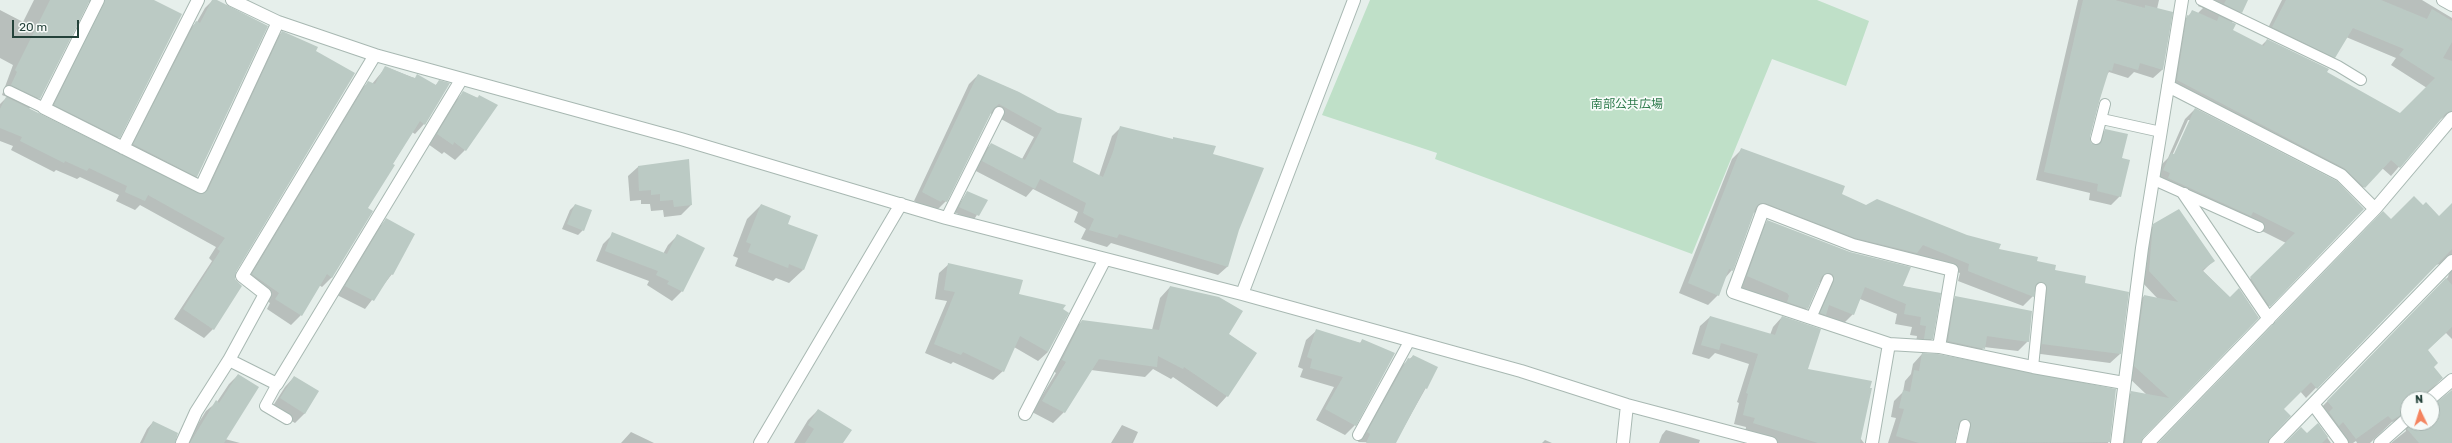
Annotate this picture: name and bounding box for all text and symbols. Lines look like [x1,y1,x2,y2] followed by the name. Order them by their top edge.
[14,12,81,38] scale bar
[19,20,47,34] text: 20 m
[1591,98,1663,112] park label: 南部公共広場
[2400,391,2440,431] north arrow
[2415,393,2424,406] text: N

